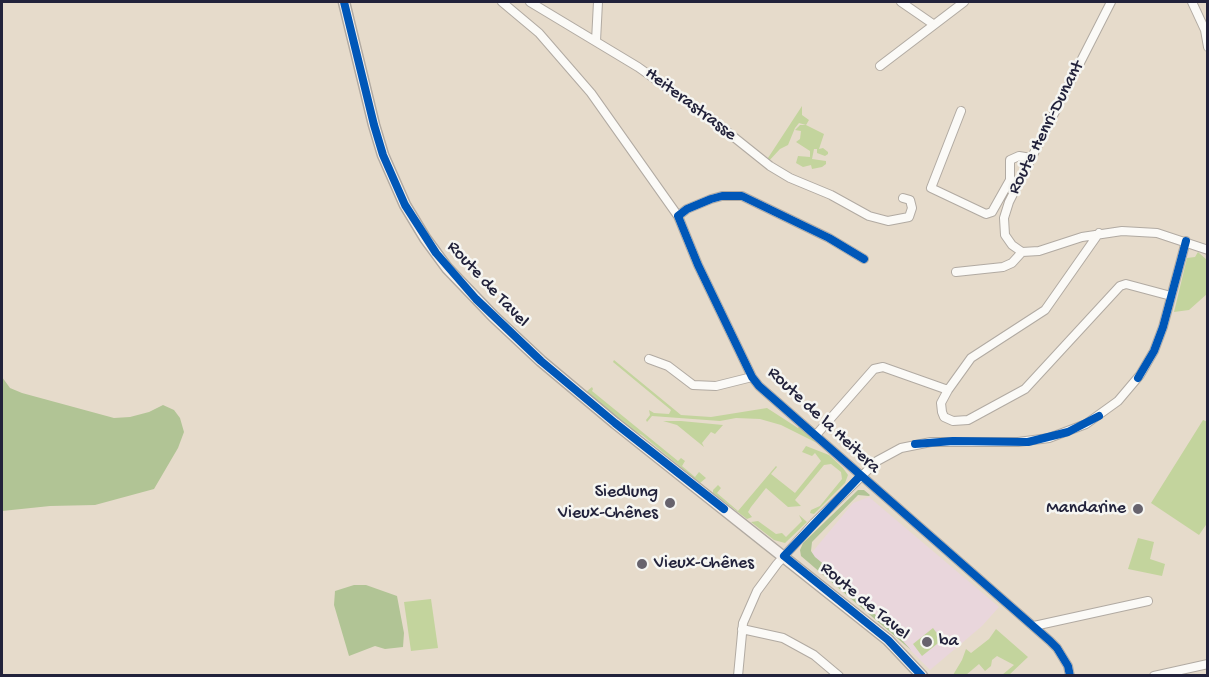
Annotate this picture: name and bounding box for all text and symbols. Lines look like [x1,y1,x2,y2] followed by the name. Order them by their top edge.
[1004,58,1090,198] street label: Route Henri-Dunant
[640,63,740,147] street label: Heiterastrasse
[441,237,533,333] street label: Route de Tavel
[762,363,884,479] street label: Route de la Heitera
[558,482,658,524] place label: Siedlung Vieux-Chênes
[663,496,677,510] marker: Siedlung Vieux-Chênes
[1046,498,1126,520] place label: Mandarine
[1131,502,1145,516] marker: Mandarine
[654,553,754,575] place label: Vieux-Chênes
[635,557,649,571] marker: Vieux-Chênes
[815,558,913,646] street label: Route de Tavel
[939,631,958,653] place label: ba
[920,635,934,649] marker: ba

